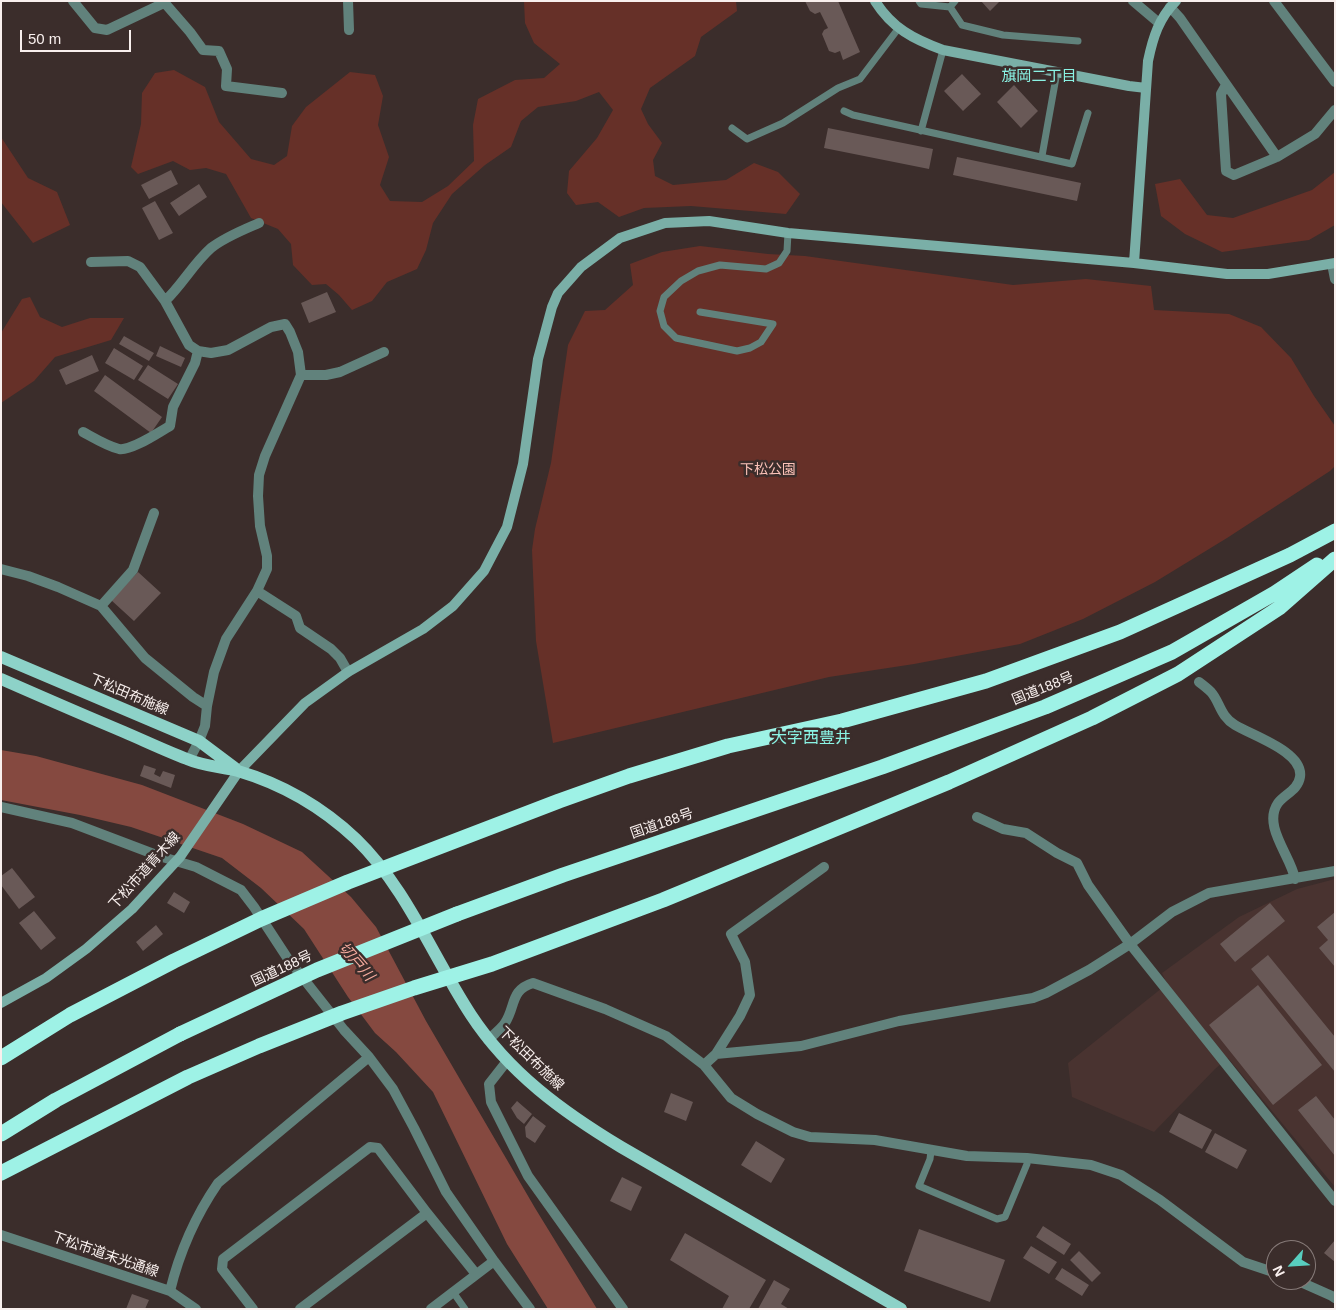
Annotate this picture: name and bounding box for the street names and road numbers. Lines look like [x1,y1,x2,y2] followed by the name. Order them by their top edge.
[1010,669,1076,709] street label: 国道188号
[87,671,171,719] street label: 下松田布施線
[628,805,696,843] street label: 国道188号
[106,829,184,913] street label: 下松市道青木線
[249,948,315,990] street label: 国道188号
[495,1024,567,1094] street label: 下松田布施線
[49,1229,161,1281] street label: 下松市道末光通線

